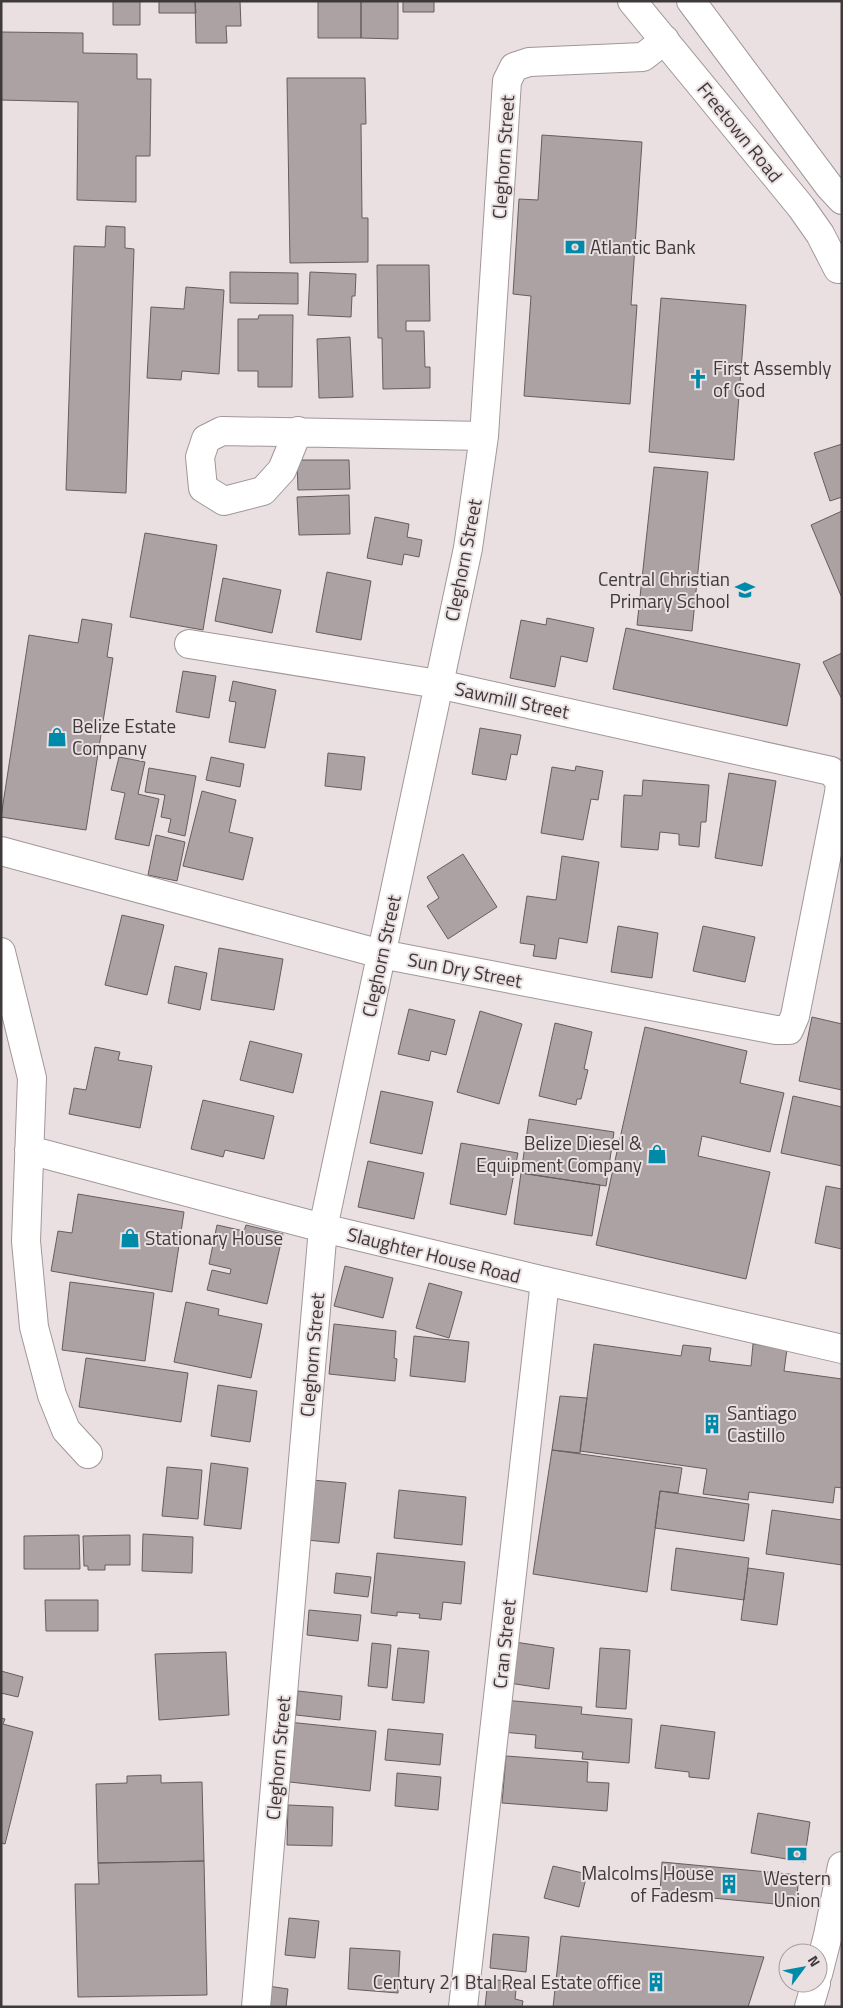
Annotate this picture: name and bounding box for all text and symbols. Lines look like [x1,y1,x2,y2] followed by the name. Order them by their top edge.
[691,75,790,188] street label: Freetown Road
[484,94,521,220] street label: Cleghorn Street
[590,232,696,261] place label: Atlantic Bank
[564,236,586,258] bank icon: Atlantic Bank
[713,353,831,404] place label: First Assembly of God
[687,368,709,390] church icon: First Assembly of God
[436,496,489,624] street label: Cleghorn Street
[598,564,730,615] place label: Central Christian Primary School
[734,579,756,601] school or university icon: Central Christian Primary School
[452,673,572,726] street label: Sawmill Street
[72,711,176,762] place label: Belize Estate Company
[46,726,68,748] shop icon: Belize Estate Company
[353,892,408,1020] street label: Cleghorn Street
[405,944,525,995] street label: Sun Dry Street
[476,1128,642,1179] place label: Belize Diesel & Equipment Company
[646,1143,668,1165] shop icon: Belize Diesel & Equipment Company
[344,1219,524,1290] street label: Slaughter House Road
[145,1223,283,1252] place label: Stationary House
[119,1227,141,1249] shop icon: Stationary House
[292,1291,331,1418] street label: Cleghorn Street
[727,1398,797,1449] place label: Santiago Castillo
[701,1413,723,1435] building icon: Santiago Castillo
[484,1597,523,1690] street label: Cran Street
[258,1694,297,1821] street label: Cleghorn Street
[786,1843,808,1865] bank icon: Western Union
[581,1858,714,1909] place label: Malcolms House of Fadesm
[763,1863,831,1914] place label: Western Union
[718,1873,740,1895] building icon: Malcolms House of Fadesm
[778,1943,828,1993] north arrow
[803,1951,826,1971] text: N
[373,1967,641,1996] place label: Century 21 Btal Real Estate office
[645,1971,667,1993] building icon: Century 21 Btal Real Estate office

